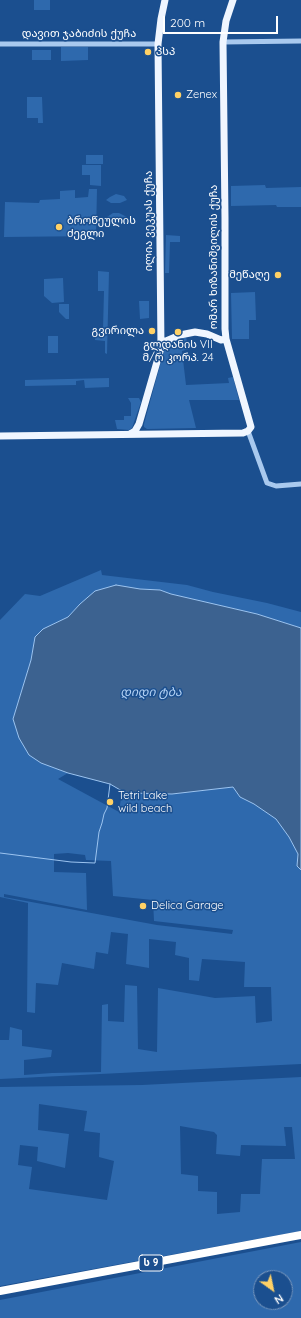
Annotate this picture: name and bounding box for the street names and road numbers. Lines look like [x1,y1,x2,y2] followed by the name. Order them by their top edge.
[22,27,136,41] street label: დავით ჯაბიძის ქუჩა
[142,171,156,271] street label: ილია ვეკუას ქუჩა
[207,185,221,329] street label: ომარ ხიზანიშვილის ქუჩა
[139,1255,163,1271] road number: ს 9

